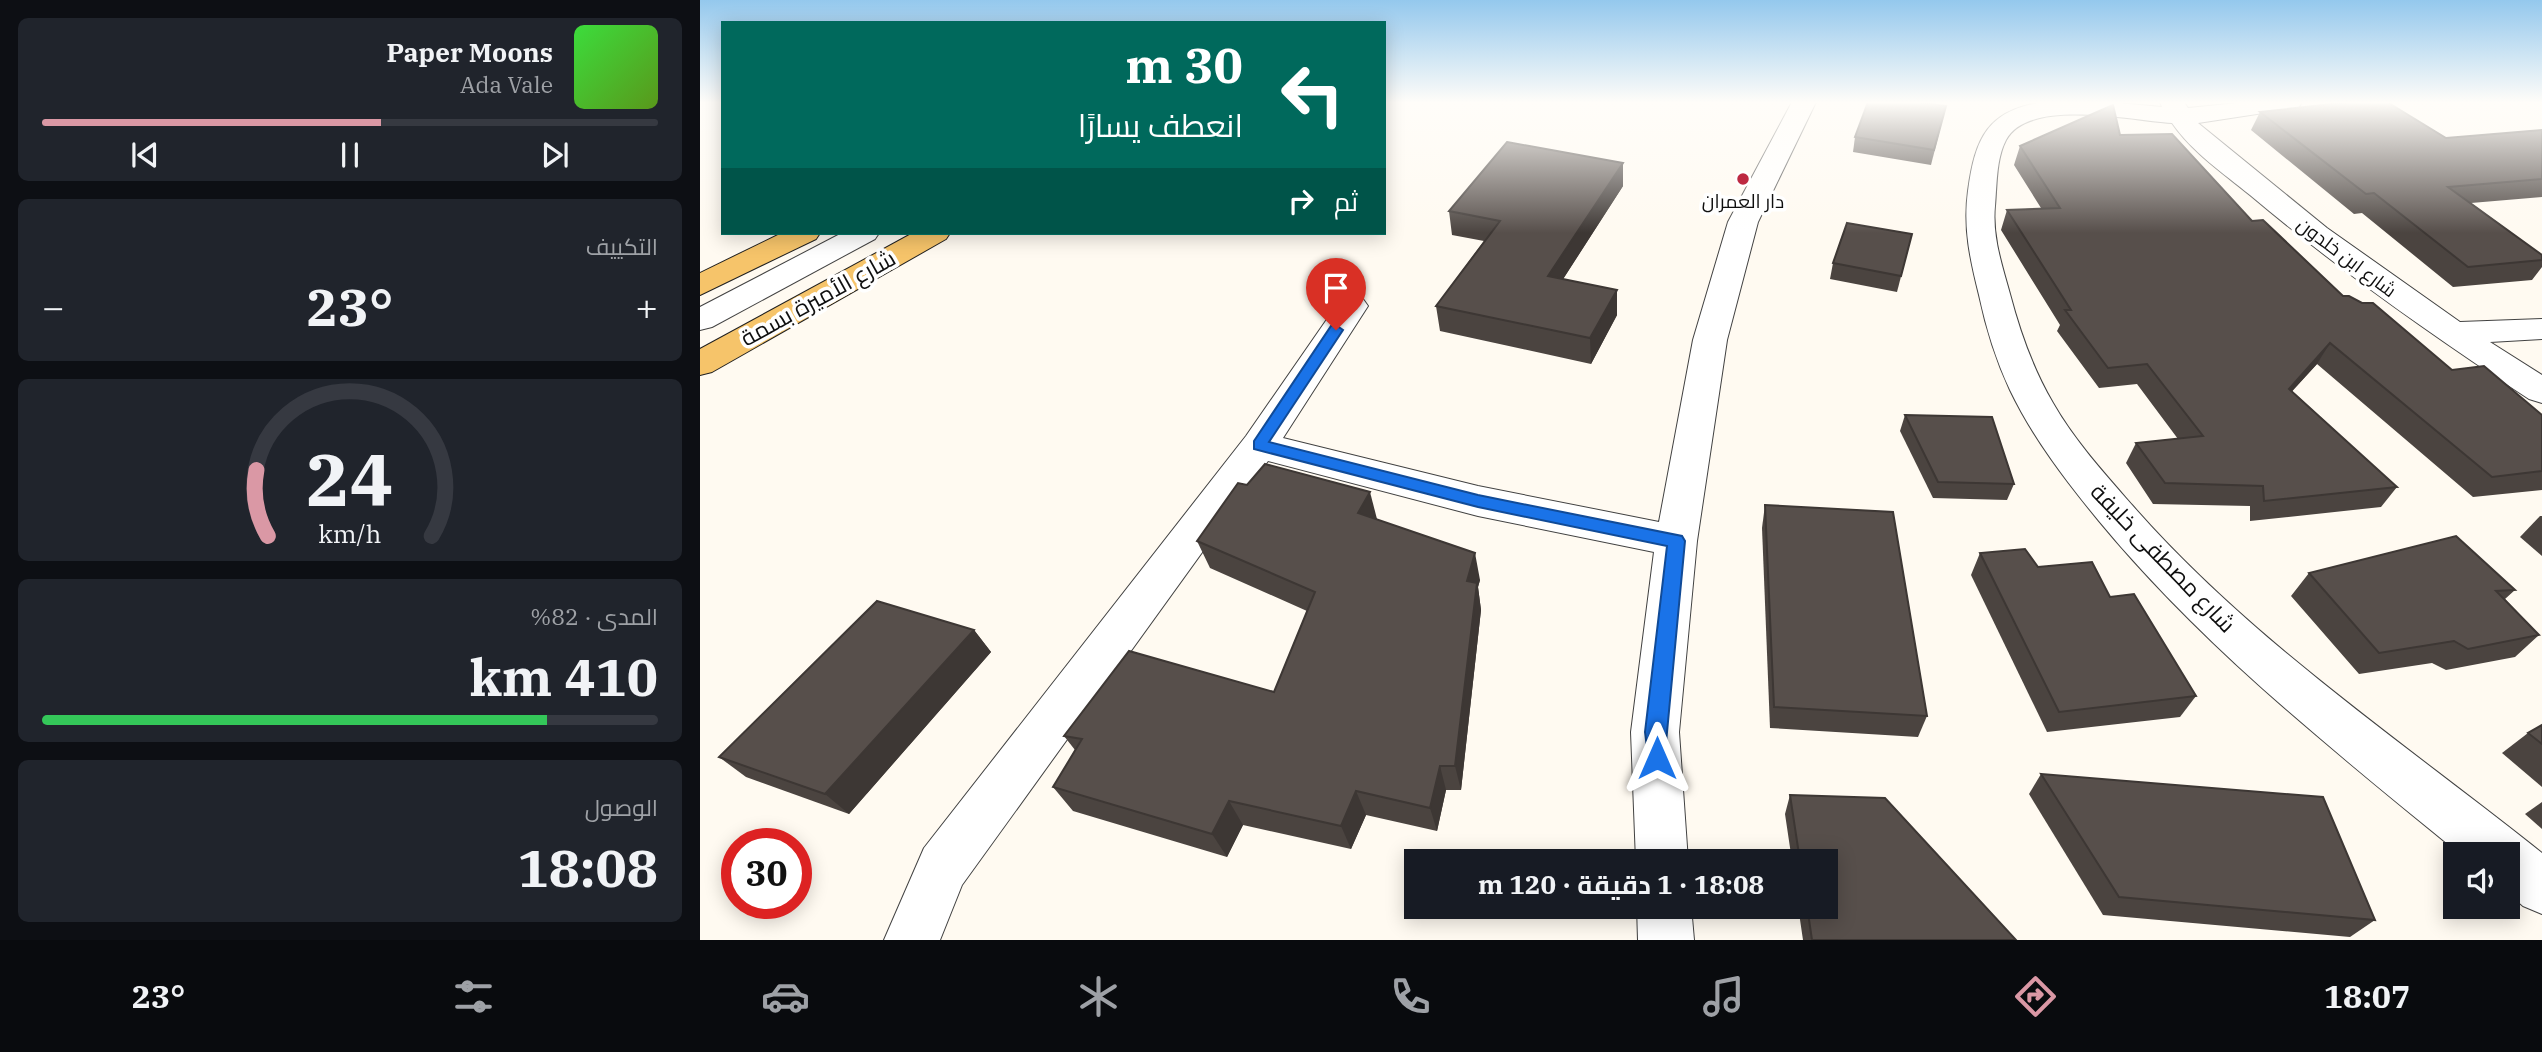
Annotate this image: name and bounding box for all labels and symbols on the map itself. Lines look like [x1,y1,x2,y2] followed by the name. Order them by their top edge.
[1735,171,1751,187] marker: دار العمران
[1702,189,1784,213] place label: دار العمران
[2291,212,2402,304] street label: شارع ابن خلدون
[735,242,901,354] street label: شارع الأميرة بسمة
[1306,258,1366,330] pin
[2083,476,2243,640] street label: شارع مصطفى خليفة
[1620,721,1694,795] position arrow
[721,828,812,919] speed limit sign: 30

